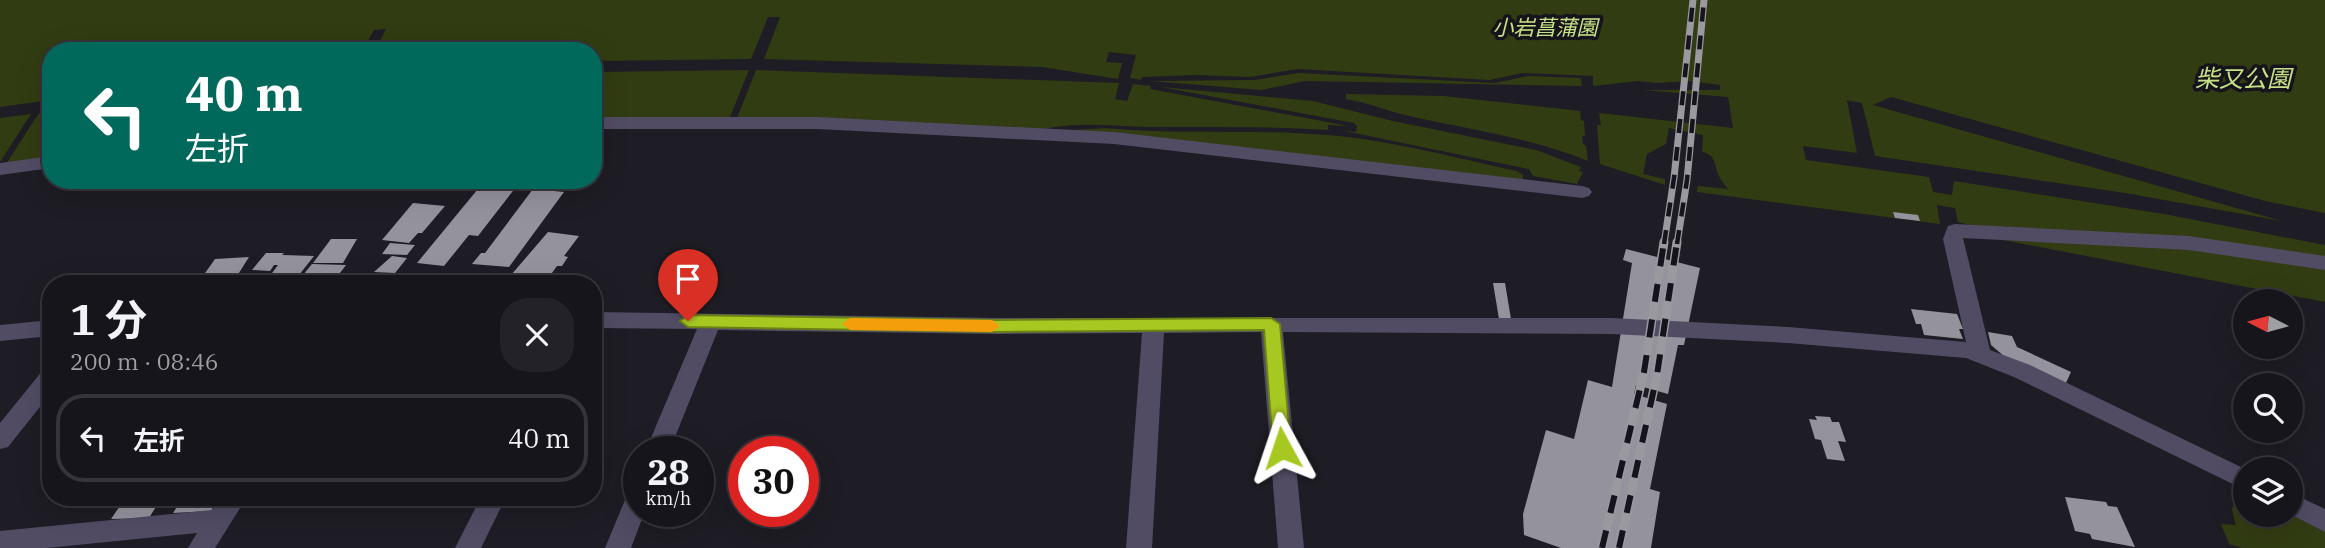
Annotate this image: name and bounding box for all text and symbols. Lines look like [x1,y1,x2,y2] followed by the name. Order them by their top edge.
[1493,13,1600,41] park label: 小岩菖蒲園
[185,61,303,124] text: 40 m
[2195,62,2294,94] park label: 柴又公園
[70,70,161,161] icon: left
[185,127,249,169] text: 左折
[658,249,718,321] pin
[669,260,707,298] icon: arrive
[2233,289,2303,359] north arrow
[2233,289,2303,527] map controls
[70,292,147,347] text: 1 分
[500,298,574,372] button: close
[70,346,219,376] text: 200 m · 08:46
[2233,373,2303,443] button: search
[1245,411,1319,485] position arrow
[74,419,112,457] icon: left
[508,421,570,455] text: 40 m
[133,423,185,457] text: 左折
[728,436,819,527] speed limit sign: 30
[647,449,690,495] text: 28
[2233,457,2303,527] button: layers
[646,487,691,510] text: km/h

